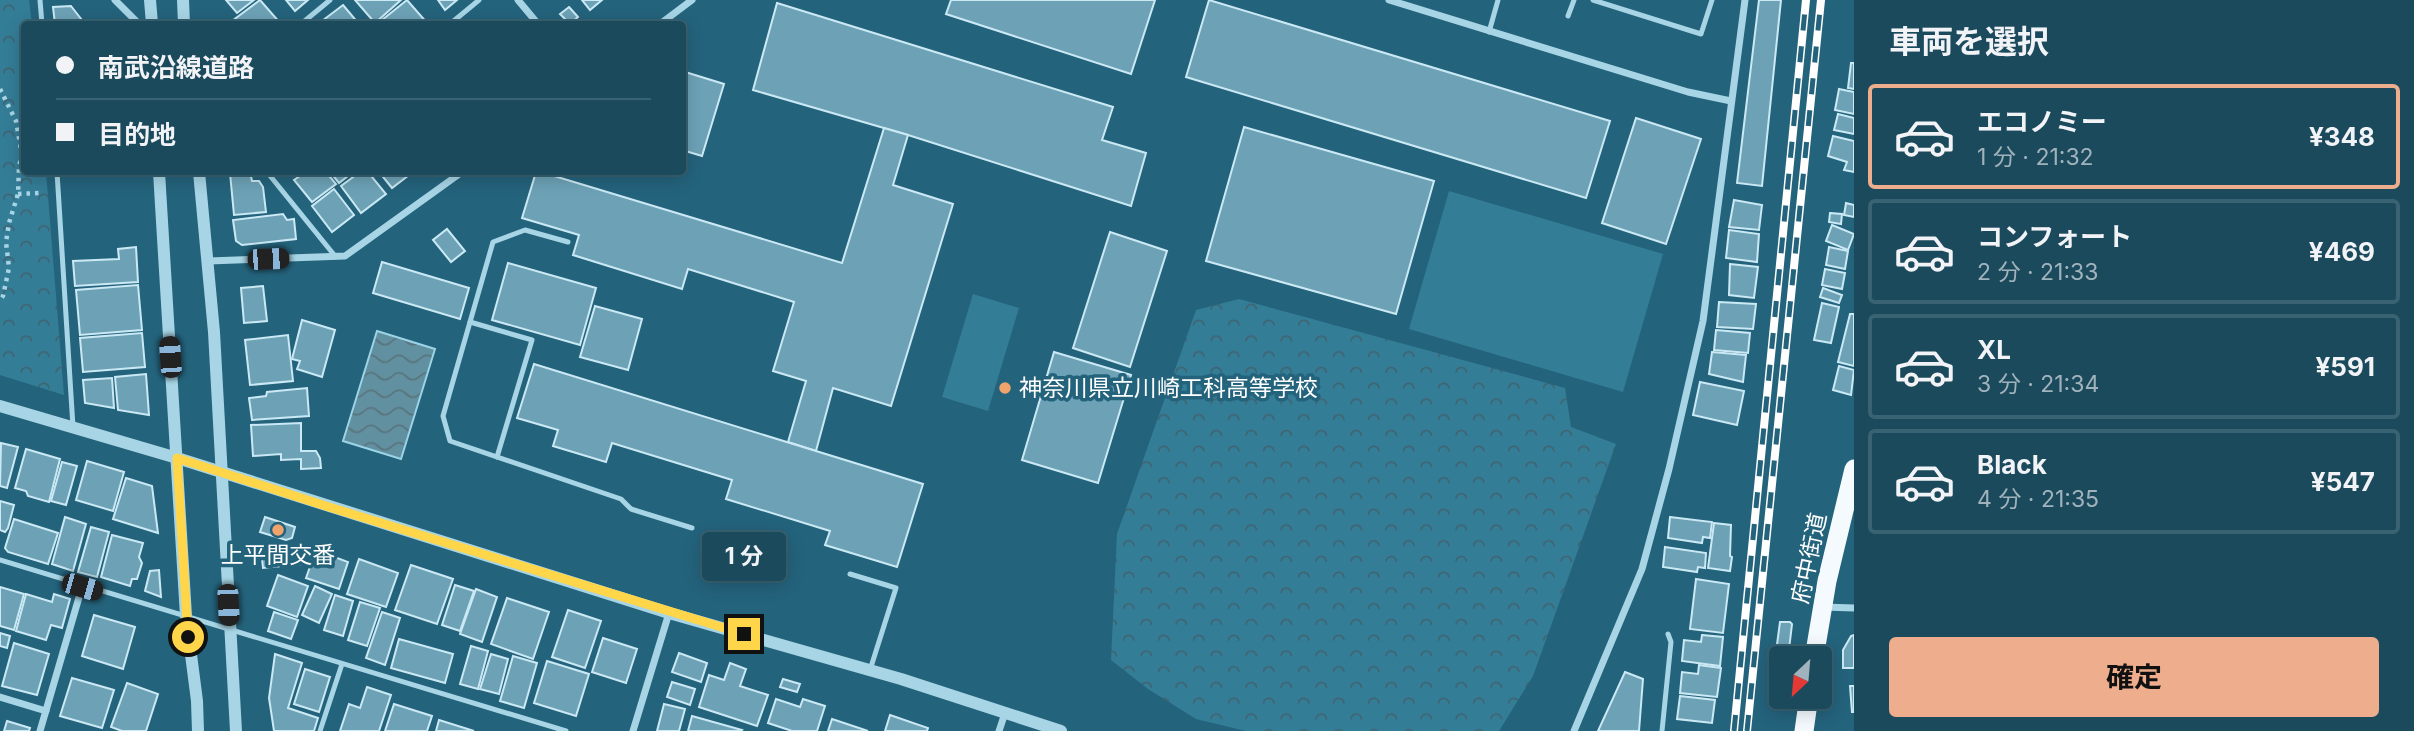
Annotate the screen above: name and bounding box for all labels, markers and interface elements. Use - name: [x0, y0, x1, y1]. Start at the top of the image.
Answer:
- text: 車両を選択: [1889, 22, 2049, 61]
- text: 南武沿線道路: [98, 52, 254, 83]
- icon: car: [1893, 105, 1956, 168]
- text: エコノミー: [1977, 106, 2107, 137]
- text: 目的地: [98, 119, 176, 150]
- text: ¥348: [2309, 121, 2375, 152]
- text: 1 分 · 21:32: [1977, 143, 2094, 171]
- icon: car: [1893, 220, 1956, 283]
- text: コンフォート: [1977, 221, 2132, 252]
- text: ¥469: [2309, 236, 2375, 267]
- car: [247, 248, 290, 270]
- text: 2 分 · 21:33: [1977, 258, 2098, 286]
- text: XL: [1977, 334, 2011, 365]
- car: [159, 335, 182, 379]
- icon: car: [1893, 335, 1956, 398]
- text: ¥591: [2315, 351, 2375, 382]
- text: 3 分 · 21:34: [1977, 370, 2099, 398]
- place label: 神奈川県立川崎工科高等学校: [1019, 374, 1318, 402]
- marker: 神奈川県立川崎工科高等学校: [997, 380, 1013, 396]
- text: Black: [1977, 449, 2047, 480]
- icon: car: [1893, 450, 1956, 513]
- text: ¥547: [2311, 466, 2375, 497]
- text: 4 分 · 21:35: [1977, 485, 2099, 513]
- street label: 府中街道: [1786, 510, 1832, 606]
- marker: 上平間交番: [270, 522, 286, 538]
- callout: 1 分: [702, 532, 786, 582]
- place label: 上平間交番: [221, 541, 336, 569]
- text: 1 分: [725, 542, 763, 570]
- car: [59, 571, 106, 603]
- car: [217, 583, 240, 627]
- route end: [728, 618, 760, 650]
- route start: [172, 621, 204, 653]
- button: 確定: [1889, 637, 2379, 717]
- north arrow: [1769, 646, 1832, 709]
- map controls: [1769, 646, 1832, 709]

